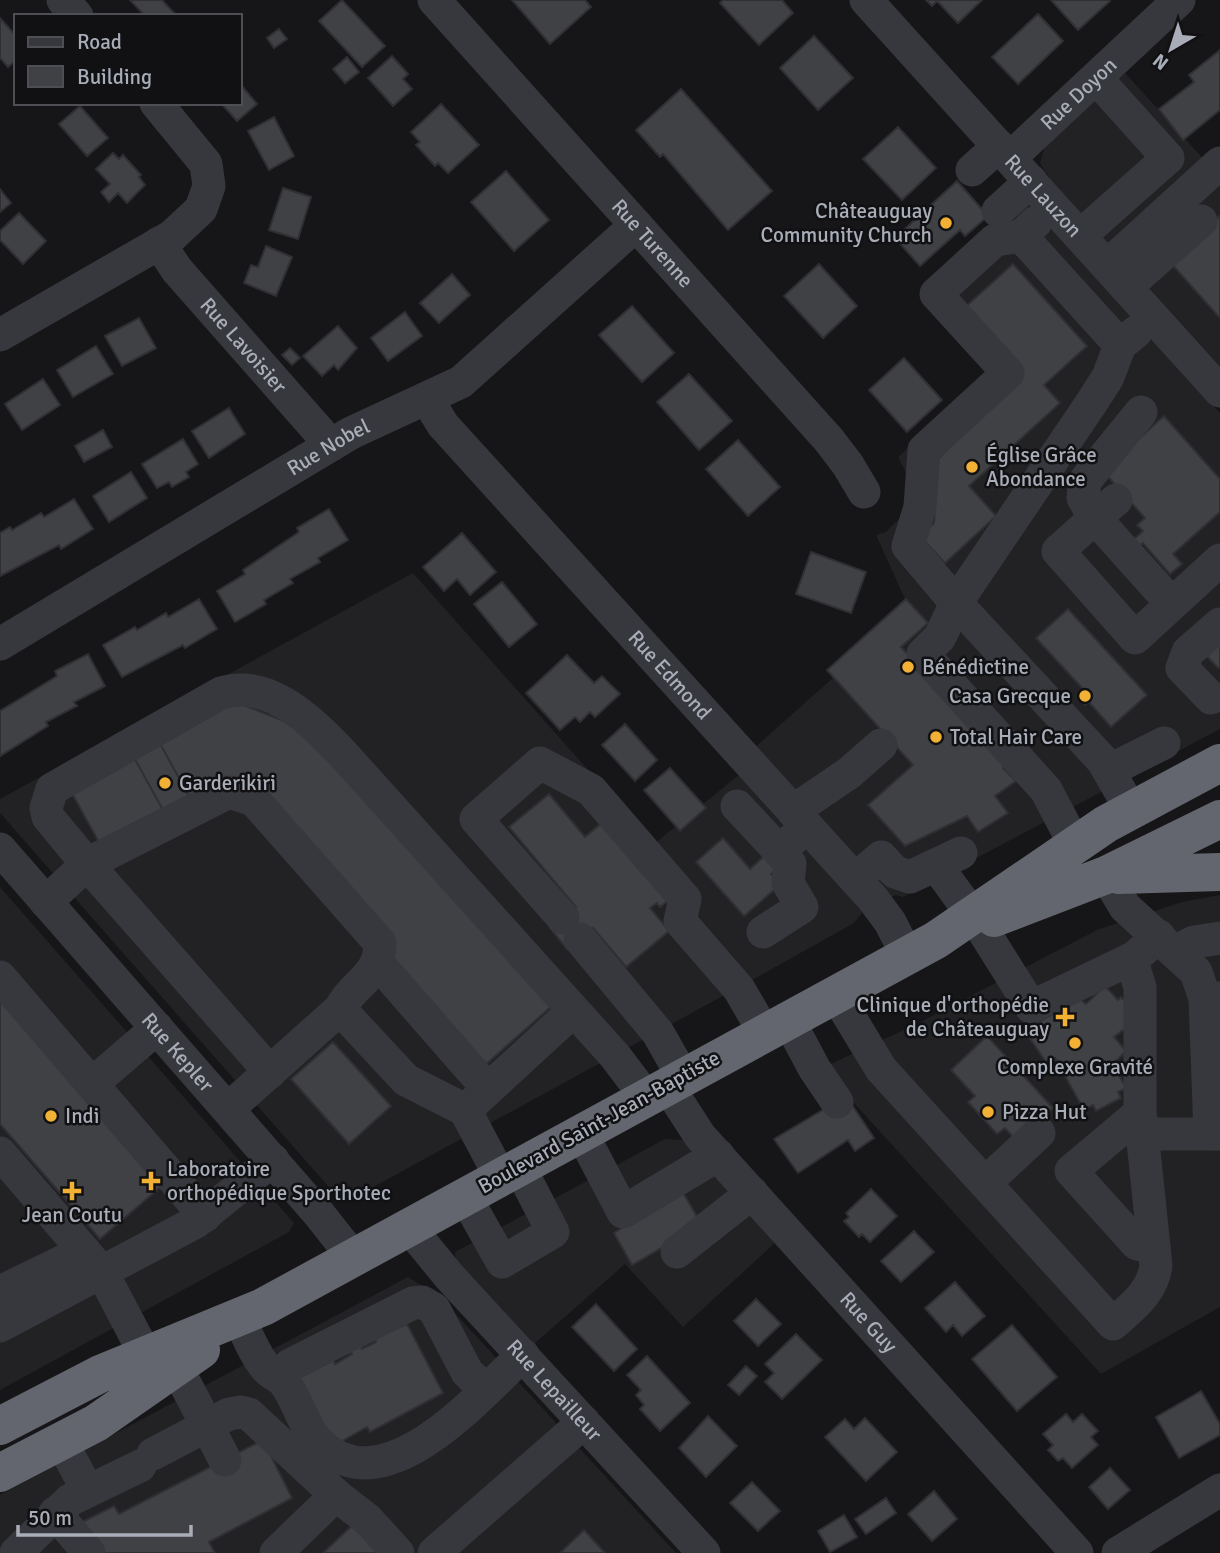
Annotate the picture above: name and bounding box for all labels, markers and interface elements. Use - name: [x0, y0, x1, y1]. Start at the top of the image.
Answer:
- legend: [14, 14, 242, 105]
- north arrow: [1136, 14, 1206, 84]
- text: Road: [77, 29, 122, 55]
- text: N: [1148, 48, 1174, 75]
- street label: Rue Doyon: [1035, 52, 1122, 136]
- text: Building: [77, 64, 152, 90]
- street label: Rue Lauzon: [999, 149, 1087, 243]
- street label: Rue Turenne: [606, 194, 699, 293]
- place label: Châteauguay Community Church: [760, 198, 932, 248]
- marker: Châteauguay Community Church: [938, 215, 954, 231]
- street label: Rue Lavoisier: [194, 292, 293, 399]
- street label: Rue Nobel: [282, 413, 374, 481]
- place label: Église Grâce Abondance: [986, 442, 1097, 492]
- marker: Église Grâce Abondance: [964, 459, 980, 475]
- street label: Rue Edmond: [623, 625, 717, 725]
- place label: Bénédictine: [922, 654, 1029, 680]
- marker: Bénédictine: [900, 659, 916, 675]
- place label: Casa Grecque: [949, 683, 1071, 709]
- marker: Casa Grecque: [1077, 688, 1093, 704]
- place label: Total Hair Care: [950, 724, 1082, 750]
- marker: Total Hair Care: [928, 729, 944, 745]
- place label: Garderikiri: [179, 770, 276, 796]
- marker: Garderikiri: [157, 775, 173, 791]
- place label: Clinique d'orthopédie de Châteauguay: [857, 992, 1049, 1042]
- street label: Rue Kepler: [136, 1007, 219, 1097]
- marker: Clinique d'orthopédie de Châteauguay: [1055, 1007, 1075, 1027]
- marker: Complexe Gravité: [1067, 1035, 1083, 1051]
- street label: Boulevard Saint-Jean-Baptiste: [474, 1045, 724, 1199]
- place label: Complexe Gravité: [997, 1054, 1153, 1080]
- place label: Pizza Hut: [1002, 1099, 1087, 1125]
- place label: Indi: [65, 1103, 99, 1129]
- marker: Pizza Hut: [980, 1104, 996, 1120]
- marker: Indi: [43, 1108, 59, 1124]
- place label: Laboratoire orthopédique Sporthotec: [167, 1156, 391, 1206]
- marker: Laboratoire orthopédique Sporthotec: [141, 1171, 161, 1191]
- marker: Jean Coutu: [64, 1183, 80, 1199]
- place label: Jean Coutu: [22, 1202, 122, 1228]
- street label: Rue Guy: [834, 1286, 903, 1359]
- street label: Rue Lepailleur: [501, 1334, 608, 1447]
- scale bar: [18, 1494, 191, 1538]
- text: 50 m: [28, 1505, 72, 1531]

